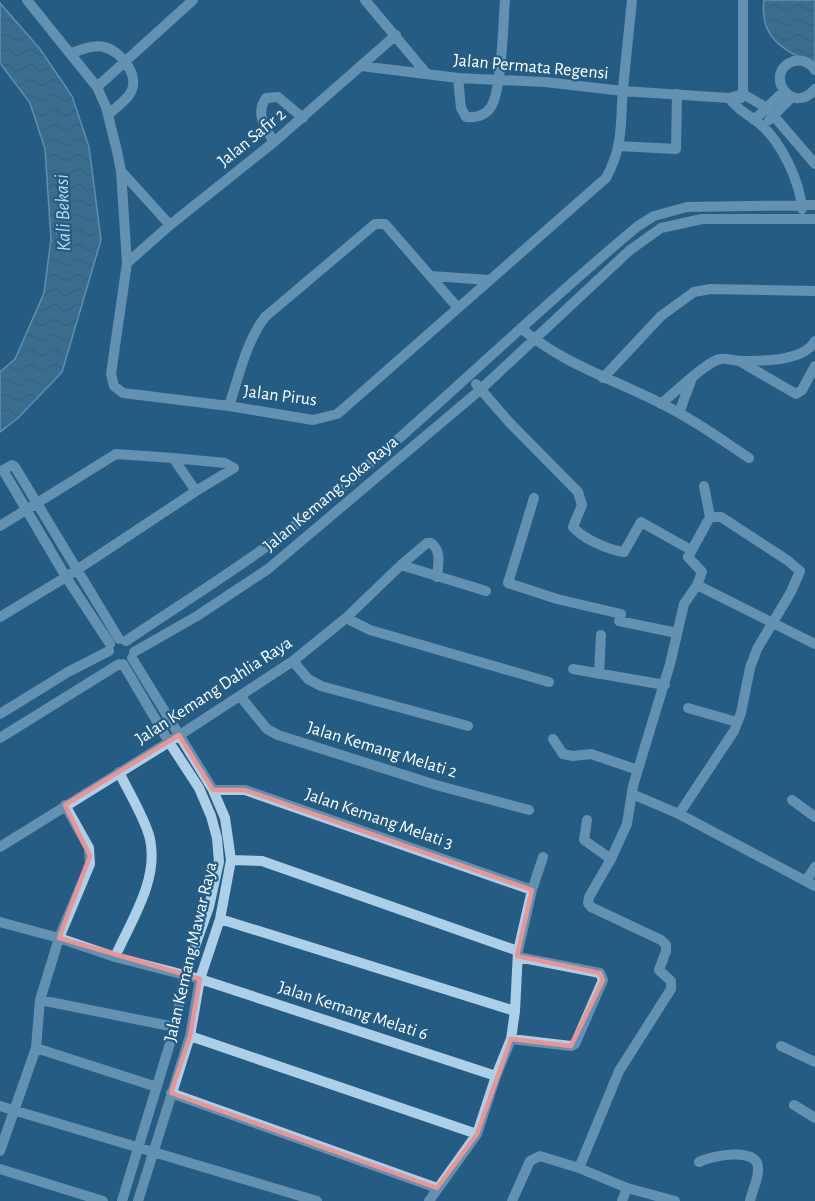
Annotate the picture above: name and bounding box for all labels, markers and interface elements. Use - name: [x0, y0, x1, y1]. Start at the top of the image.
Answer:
- street label: Jalan Permata Regensi: [453, 51, 609, 83]
- street label: Jalan Safir 2: [215, 105, 289, 171]
- water label: Kali Bekasi: [52, 174, 74, 252]
- street label: Jalan Pirus: [242, 383, 318, 409]
- street label: Jalan Kemang Soka Raya: [260, 433, 402, 555]
- street label: Jalan Kemang Dahlia Raya: [133, 634, 295, 748]
- street label: Jalan Kemang Melati 2: [305, 719, 459, 781]
- street label: Jalan Kemang Melati 3: [303, 785, 455, 853]
- street label: Jalan Kemang Mawar Raya: [162, 860, 220, 1044]
- street label: Jalan Kemang Melati 6: [276, 978, 430, 1044]

